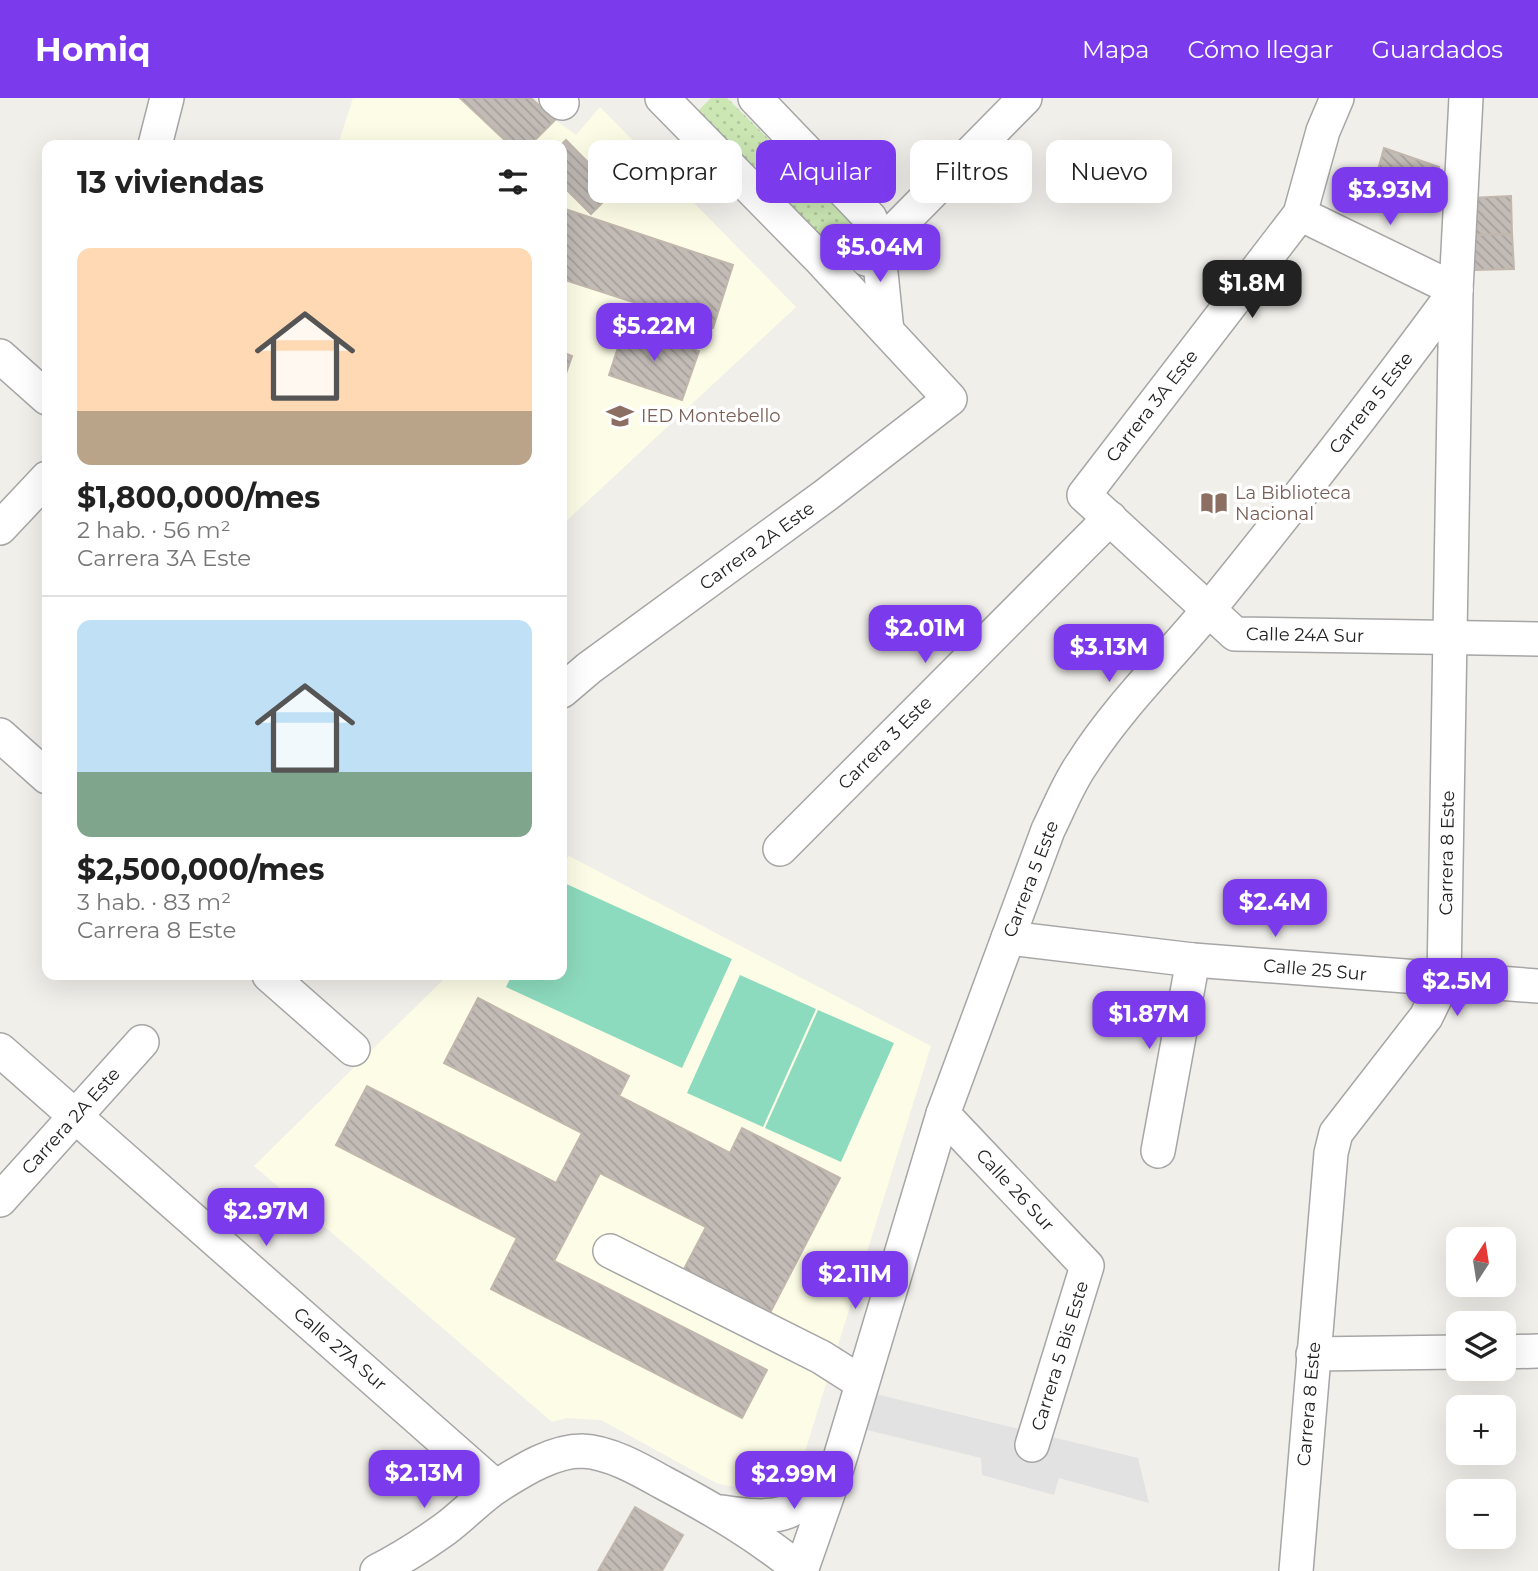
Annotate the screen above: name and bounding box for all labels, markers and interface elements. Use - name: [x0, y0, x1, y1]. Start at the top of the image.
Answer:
- text: Homiq: [35, 29, 151, 69]
- text: Mapa: [1082, 35, 1149, 64]
- text: Cómo llegar: [1187, 35, 1333, 64]
- text: Guardados: [1371, 35, 1503, 64]
- chip: Comprar: [588, 140, 742, 203]
- chip: Alquilar: [756, 140, 896, 203]
- chip: Filtros: [910, 140, 1032, 203]
- chip: Nuevo: [1046, 140, 1172, 203]
- icon: filters: [494, 163, 532, 201]
- text: 13 viviendas: [77, 164, 264, 201]
- pin: $3.93M: [1333, 167, 1447, 227]
- text: $3.93M: [1348, 176, 1432, 204]
- pin: $5.04M: [823, 225, 937, 284]
- text: $5.04M: [836, 233, 924, 261]
- pin: $1.8M: [1203, 260, 1301, 320]
- text: $1.8M: [1219, 269, 1285, 297]
- icon: home: [242, 293, 368, 419]
- pin: $5.22M: [597, 303, 711, 363]
- text: $5.22M: [612, 312, 696, 340]
- street label: Carrera 3A Este: [1101, 345, 1203, 466]
- street label: Carrera 5 Este: [1324, 347, 1418, 458]
- school or university icon: IED Montebello: [605, 401, 635, 431]
- place label: IED Montebello: [641, 405, 781, 427]
- text: $1,800,000/mes: [77, 479, 320, 516]
- place label: La Biblioteca Nacional: [1235, 482, 1351, 525]
- library icon: La Biblioteca Nacional: [1199, 488, 1229, 518]
- street label: Carrera 2A Este: [695, 497, 819, 595]
- text: 2 hab. · 56 m²: [77, 516, 231, 544]
- text: Carrera 3A Este: [77, 544, 251, 572]
- pin: $2.01M: [868, 606, 982, 665]
- text: $2.01M: [885, 614, 965, 642]
- street label: Calle 24A Sur: [1246, 623, 1364, 647]
- pin: $3.13M: [1052, 624, 1166, 684]
- text: $3.13M: [1070, 633, 1148, 661]
- icon: home: [242, 665, 368, 791]
- street label: Carrera 3 Este: [834, 692, 936, 794]
- street label: Carrera 8 Este: [1435, 790, 1459, 916]
- street label: Carrera 5 Este: [999, 817, 1063, 941]
- text: $2,500,000/mes: [77, 851, 324, 888]
- pin: $2.4M: [1226, 880, 1324, 939]
- text: 3 hab. · 83 m²: [77, 888, 231, 916]
- text: $2.4M: [1239, 888, 1311, 916]
- text: Carrera 8 Este: [77, 916, 236, 944]
- street label: Calle 25 Sur: [1262, 955, 1368, 985]
- pin: $2.5M: [1408, 958, 1506, 1018]
- text: $2.5M: [1422, 967, 1492, 995]
- pin: $1.87M: [1092, 992, 1206, 1051]
- text: $1.87M: [1108, 1000, 1190, 1028]
- street label: Carrera 2A Este: [17, 1063, 125, 1179]
- street label: Calle 26 Sur: [971, 1144, 1059, 1236]
- pin: $2.97M: [209, 1188, 323, 1248]
- text: $2.97M: [223, 1197, 309, 1225]
- north arrow: [1446, 1227, 1516, 1297]
- map controls: [1446, 1227, 1516, 1549]
- pin: $2.11M: [798, 1252, 912, 1311]
- text: $2.11M: [818, 1260, 892, 1288]
- street label: Carrera 5 Bis Este: [1027, 1278, 1093, 1434]
- street label: Calle 27A Sur: [289, 1303, 391, 1395]
- button: layers: [1446, 1311, 1516, 1381]
- street label: Carrera 8 Este: [1293, 1341, 1325, 1467]
- button: +: [1446, 1395, 1516, 1465]
- pin: $2.13M: [367, 1450, 481, 1510]
- pin: $2.99M: [737, 1452, 851, 1511]
- text: $2.13M: [385, 1459, 463, 1487]
- text: $2.99M: [751, 1460, 837, 1488]
- button: −: [1446, 1479, 1516, 1549]

